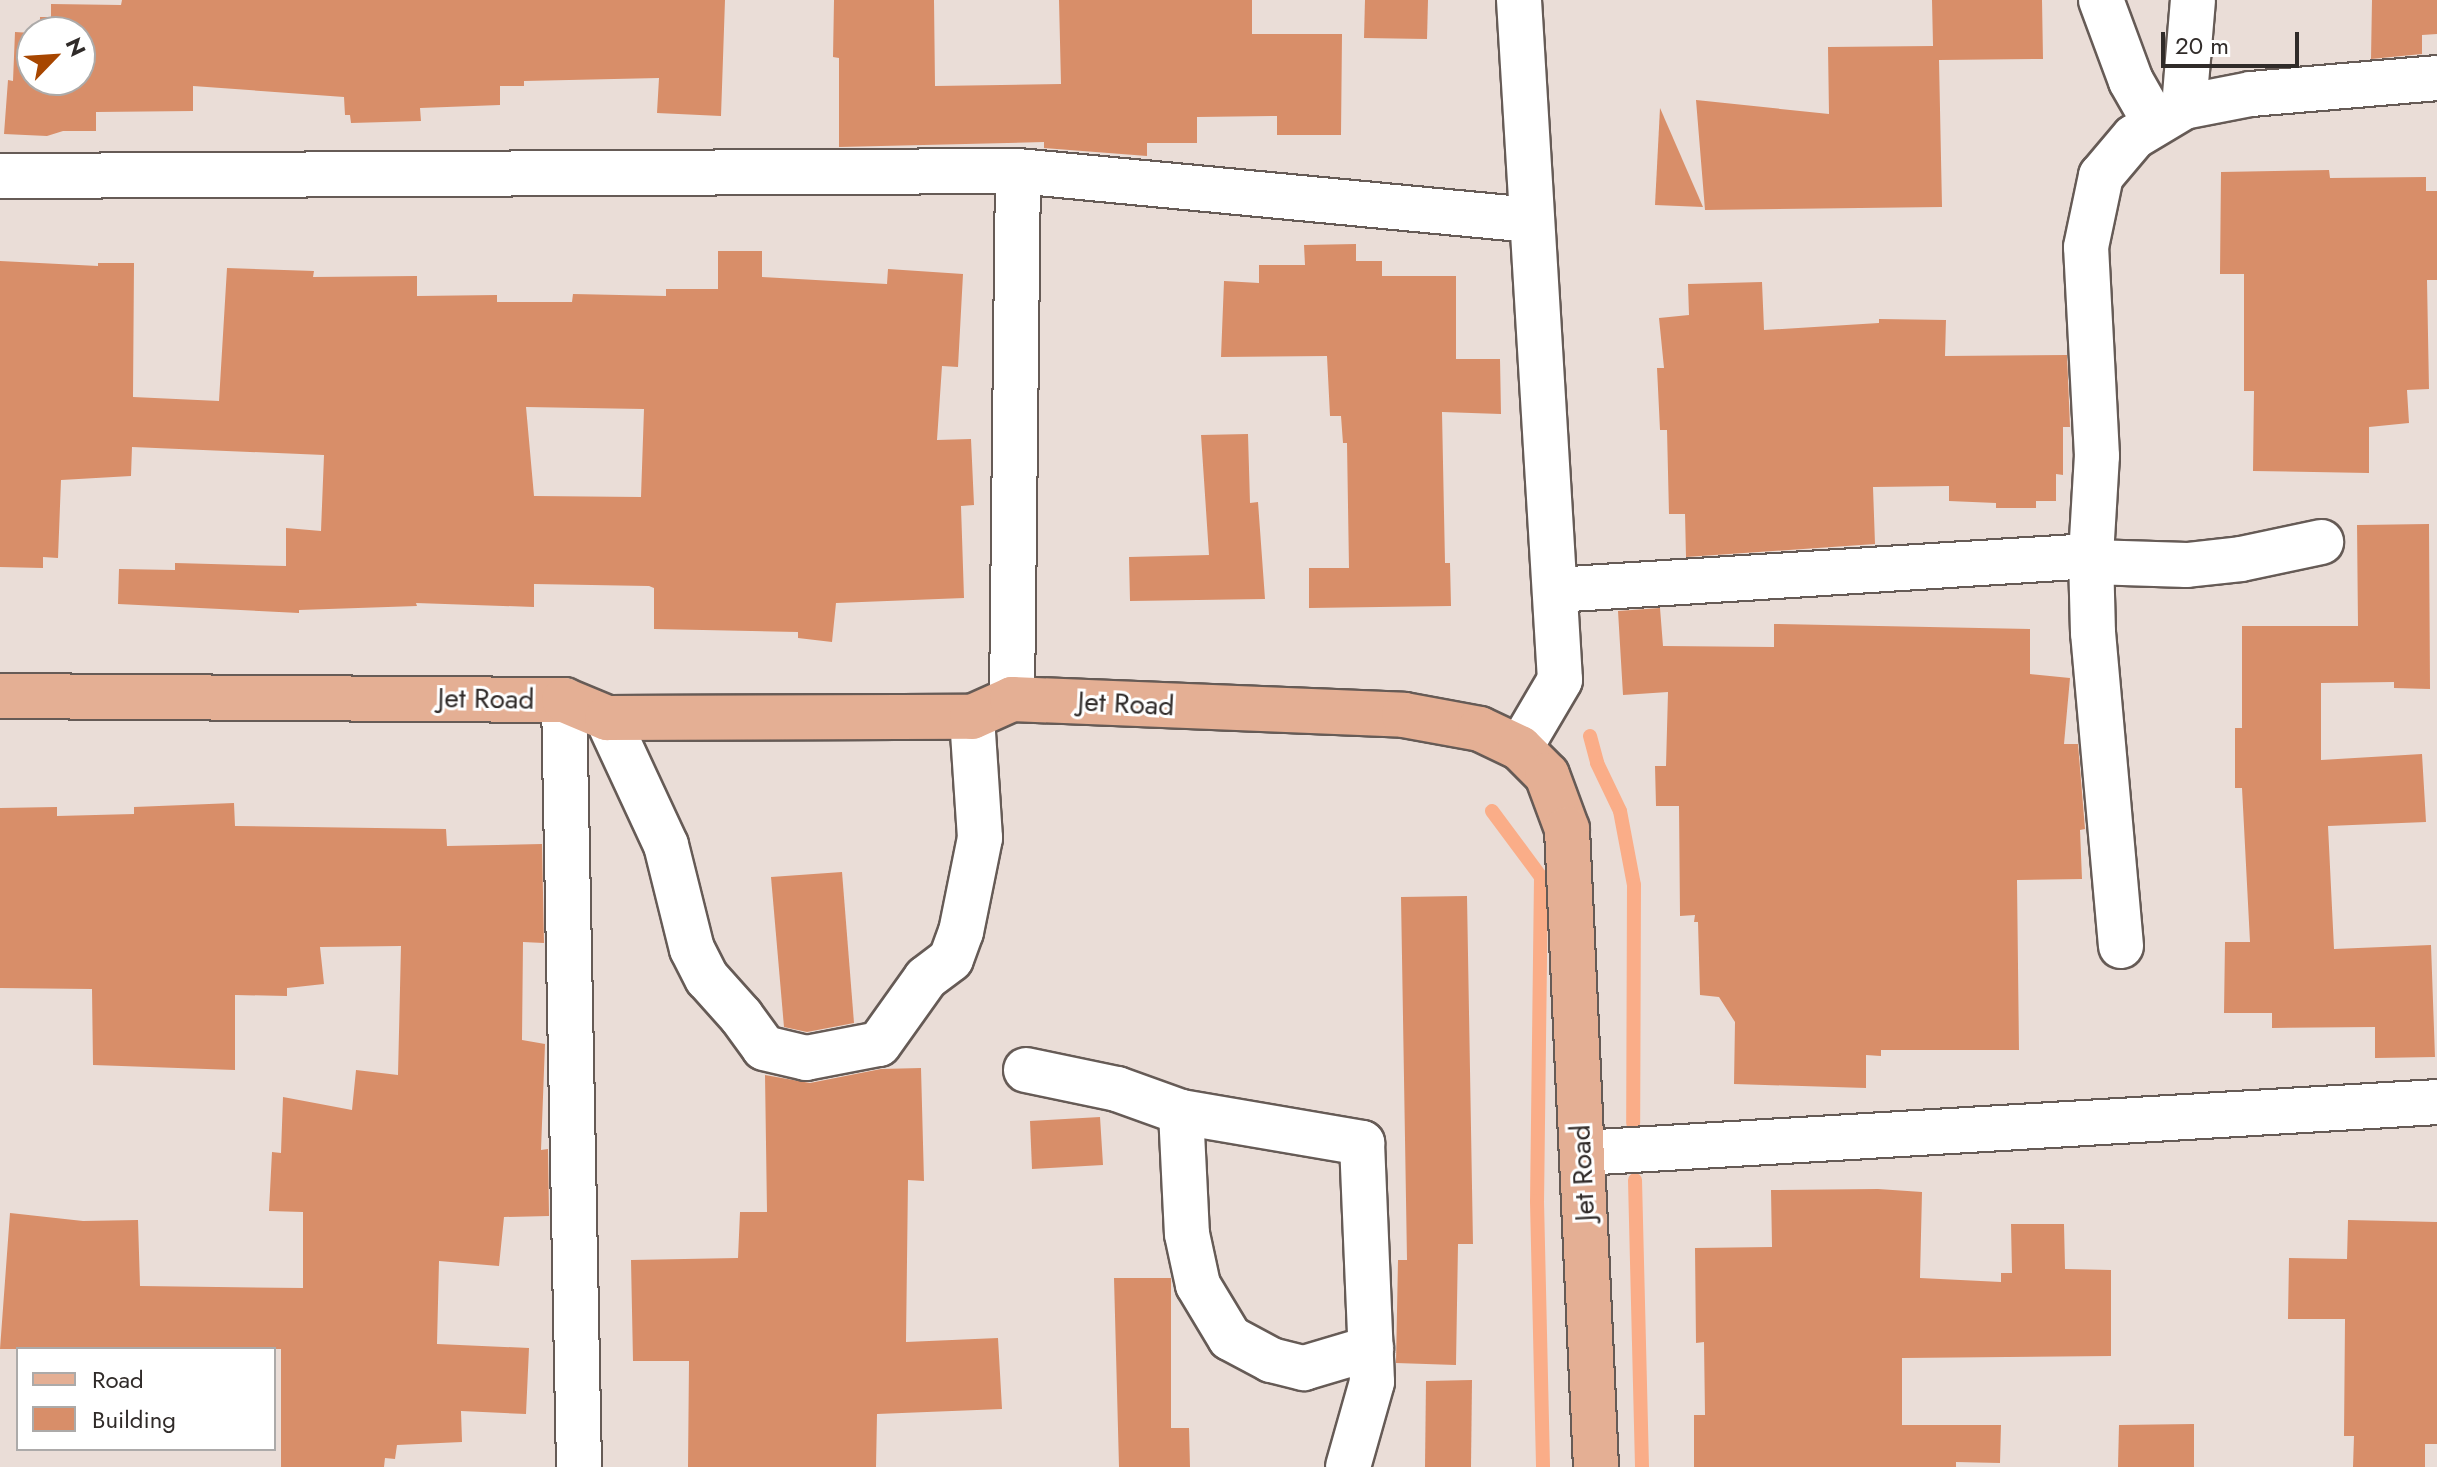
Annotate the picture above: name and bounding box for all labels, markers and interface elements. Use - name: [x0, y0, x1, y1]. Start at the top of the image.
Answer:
- north arrow: [16, 16, 96, 96]
- scale bar: [2165, 16, 2303, 66]
- text: 20 m: [2175, 28, 2229, 63]
- text: N: [58, 32, 94, 61]
- street label: Jet Road: [437, 681, 535, 717]
- street label: Jet Road: [1077, 685, 1175, 723]
- street label: Jet Road: [1564, 1124, 1602, 1222]
- legend: [16, 1347, 276, 1451]
- text: Road: [92, 1362, 144, 1397]
- text: Building: [92, 1402, 176, 1437]

